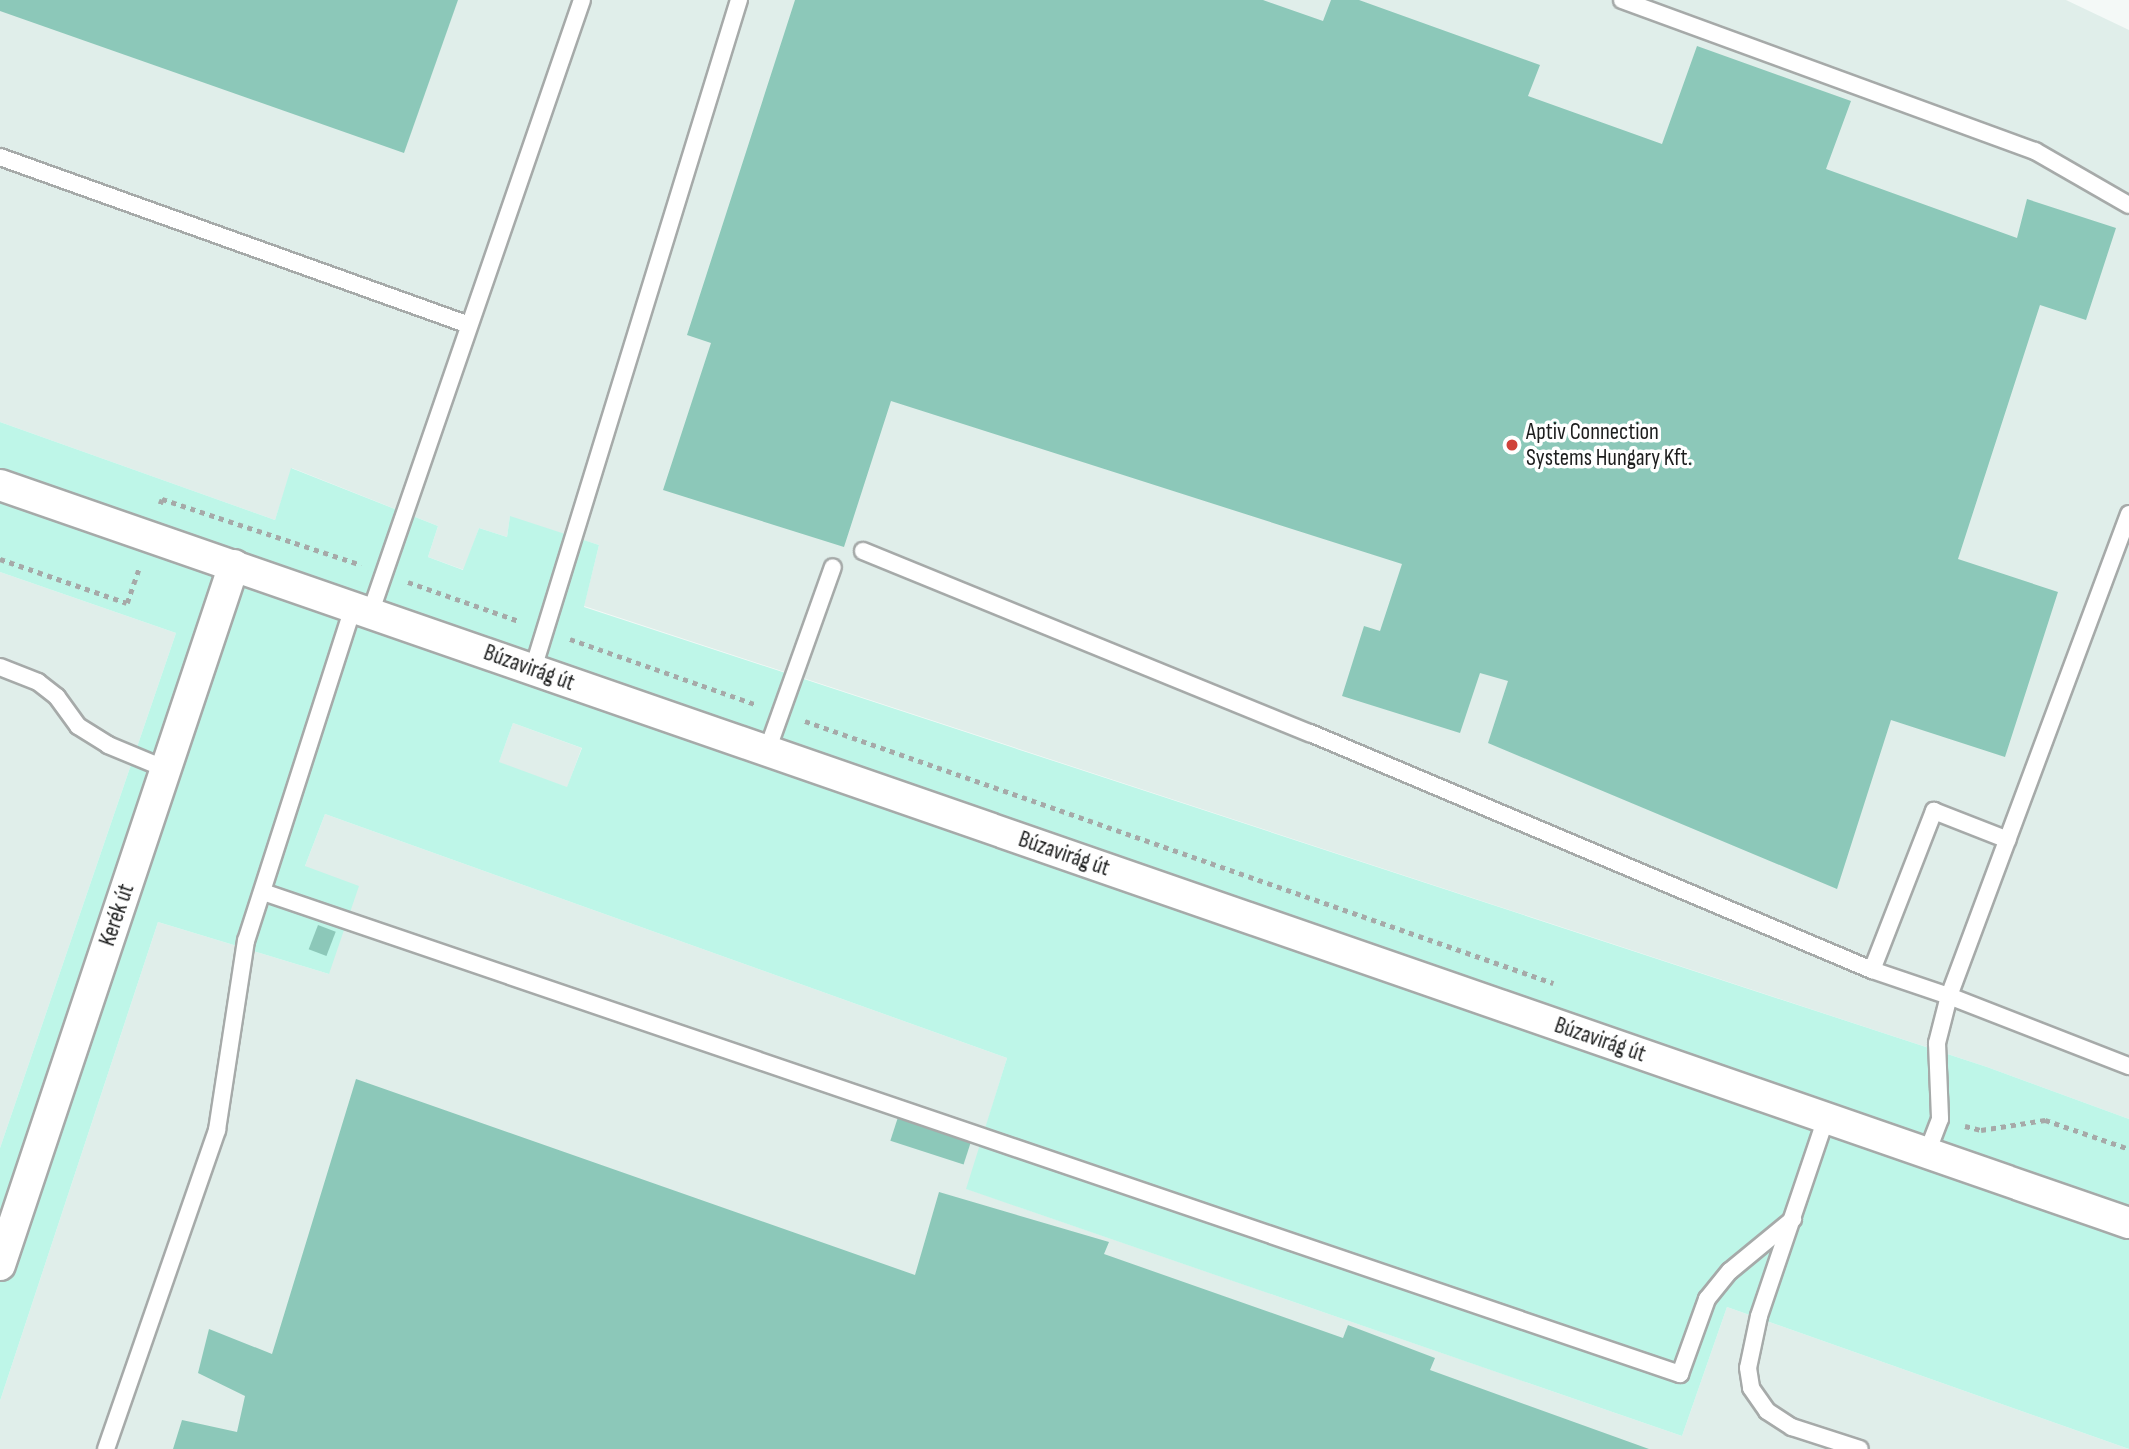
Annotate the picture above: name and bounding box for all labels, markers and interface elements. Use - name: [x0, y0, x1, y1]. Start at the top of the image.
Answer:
- place label: Aptiv Connection Systems Hungary Kft.: [1526, 418, 1692, 472]
- marker: Aptiv Connection Systems Hungary Kft.: [1504, 437, 1520, 453]
- street label: Búzavirág út: [480, 639, 578, 697]
- street label: Búzavirág út: [1015, 826, 1113, 882]
- street label: Kerék út: [94, 880, 140, 950]
- street label: Búzavirág út: [1551, 1012, 1649, 1068]

